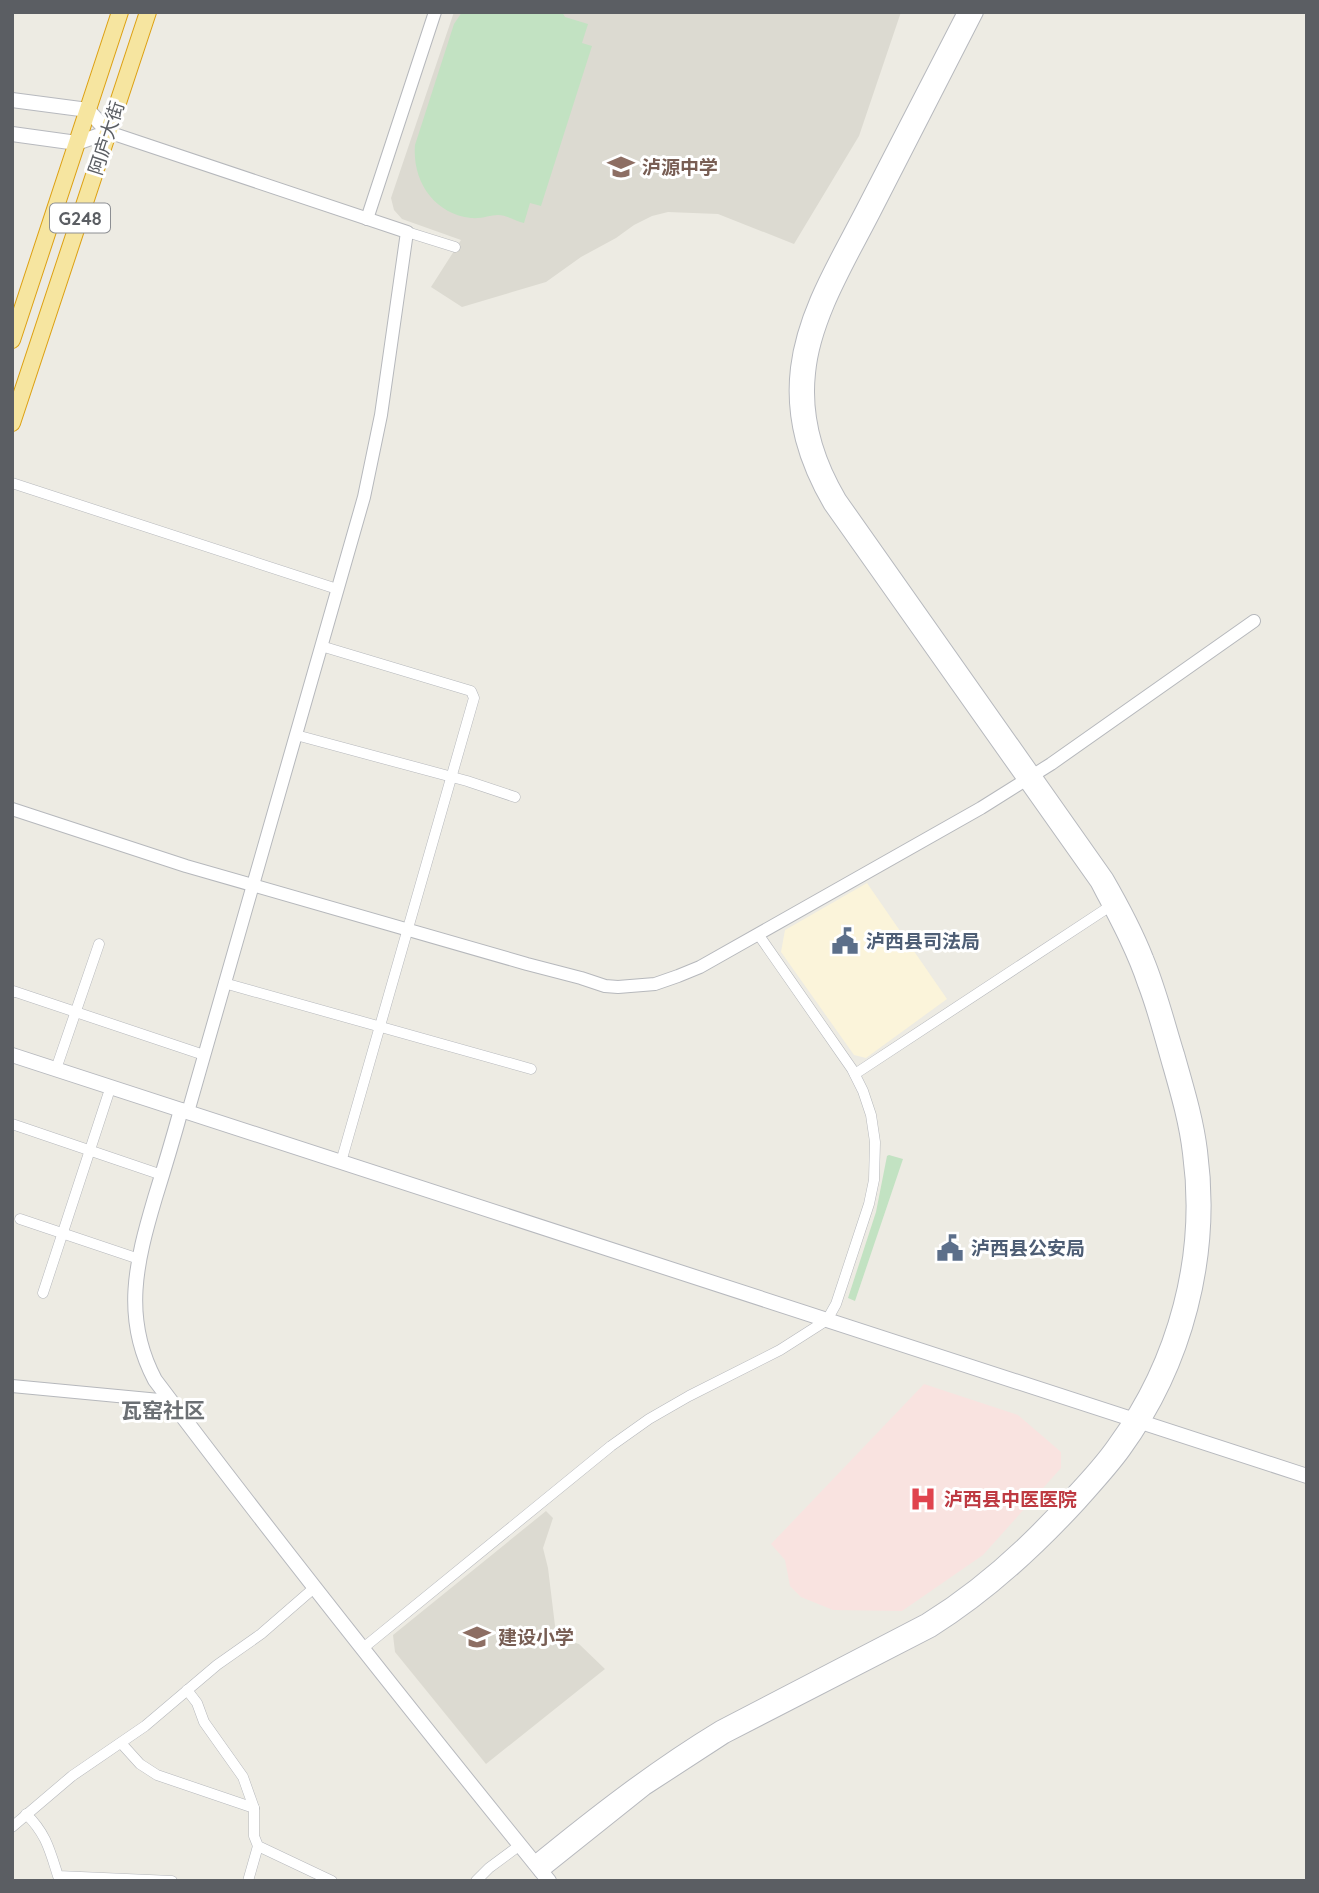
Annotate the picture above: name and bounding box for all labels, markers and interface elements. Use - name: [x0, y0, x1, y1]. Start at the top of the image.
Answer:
- street label: 阿庐大街: [83, 98, 129, 178]
- school or university icon: 泸源中学: [606, 152, 636, 182]
- place label: 泸源中学: [642, 155, 718, 179]
- road number: G248: [50, 204, 110, 232]
- public building icon: 泸西县司法局: [830, 926, 860, 956]
- place label: 泸西县司法局: [866, 929, 980, 953]
- public building icon: 泸西县公安局: [935, 1233, 965, 1263]
- place label: 泸西县公安局: [971, 1236, 1085, 1260]
- district label: 瓦窑社区: [121, 1397, 205, 1423]
- hospital icon: 泸西县中医医院: [908, 1484, 938, 1514]
- place label: 泸西县中医医院: [944, 1487, 1077, 1511]
- school or university icon: 建设小学: [462, 1622, 492, 1652]
- place label: 建设小学: [498, 1625, 574, 1649]

